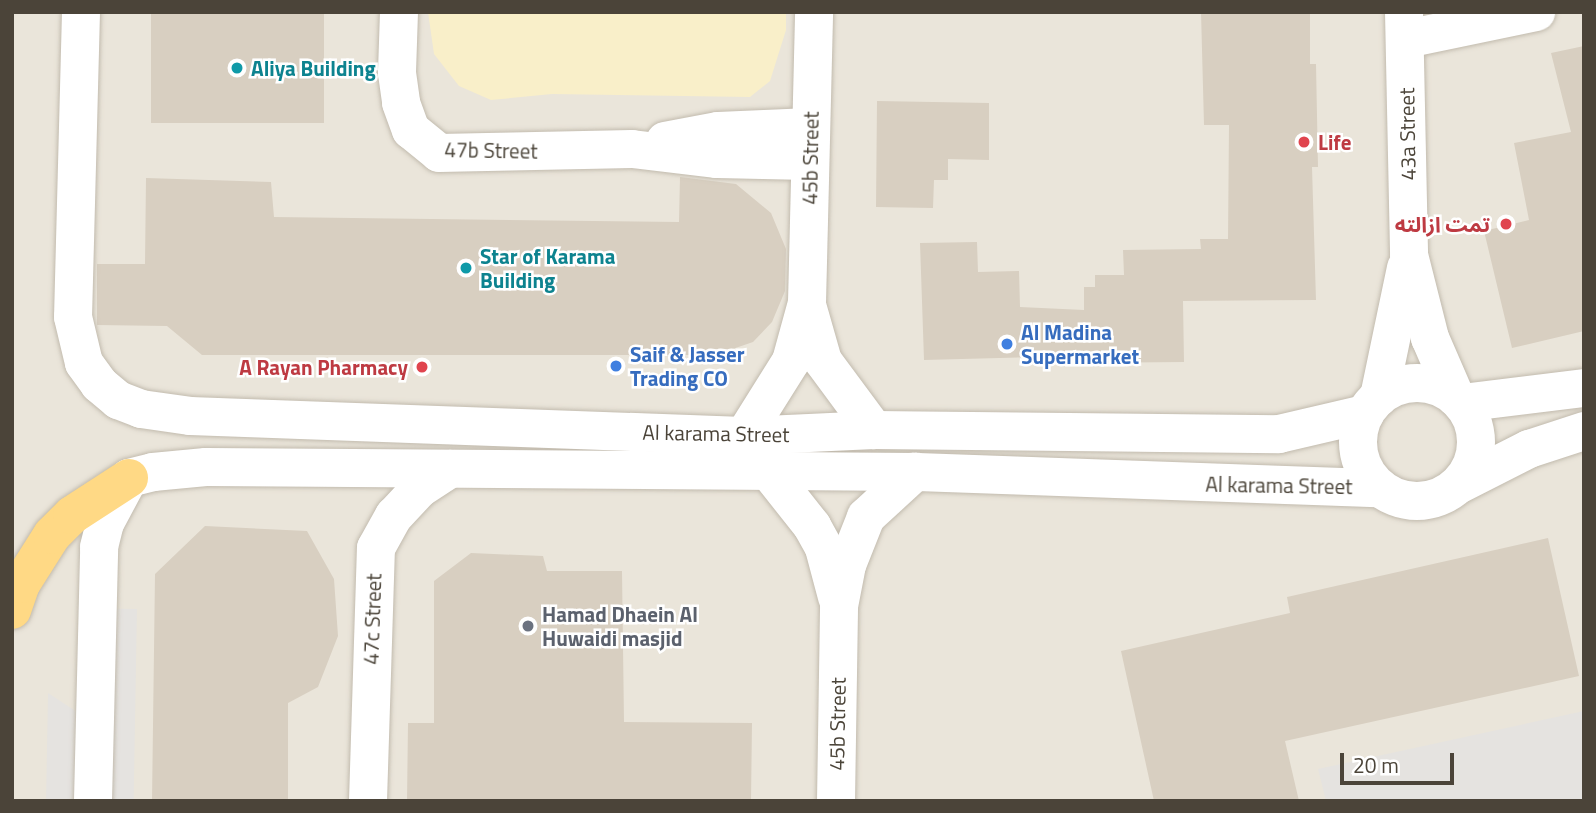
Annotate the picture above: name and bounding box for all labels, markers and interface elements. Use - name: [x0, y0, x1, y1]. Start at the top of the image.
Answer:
- place label: Aliya Building: [251, 55, 376, 81]
- marker: Aliya Building: [229, 60, 245, 76]
- street label: 43a Street: [1394, 87, 1420, 181]
- street label: 45b Street: [797, 111, 823, 205]
- place label: Life: [1318, 129, 1351, 155]
- marker: Life: [1296, 134, 1312, 150]
- street label: 47b Street: [444, 137, 538, 163]
- place label: تمت ازالته: [1395, 211, 1490, 237]
- marker: تمت ازالته: [1496, 214, 1516, 234]
- place label: Star of Karama Building: [480, 243, 615, 293]
- marker: Star of Karama Building: [458, 260, 474, 276]
- place label: Al Madina Supermarket: [1021, 319, 1139, 369]
- marker: Al Madina Supermarket: [999, 336, 1015, 352]
- place label: Saif & Jasser Trading CO: [630, 341, 744, 391]
- place label: A Rayan Pharmacy: [239, 354, 408, 380]
- marker: Saif & Jasser Trading CO: [608, 358, 624, 374]
- marker: A Rayan Pharmacy: [414, 359, 430, 375]
- street label: Al karama Street: [642, 419, 790, 447]
- street label: Al karama Street: [1205, 471, 1353, 499]
- street label: 47c Street: [358, 573, 386, 665]
- place label: Hamad Dhaein Al Huwaidi masjid: [542, 601, 698, 651]
- marker: Hamad Dhaein Al Huwaidi masjid: [520, 618, 536, 634]
- street label: 45b Street: [824, 677, 850, 771]
- scale bar: [1344, 740, 1458, 784]
- text: 20 m: [1353, 749, 1399, 781]

